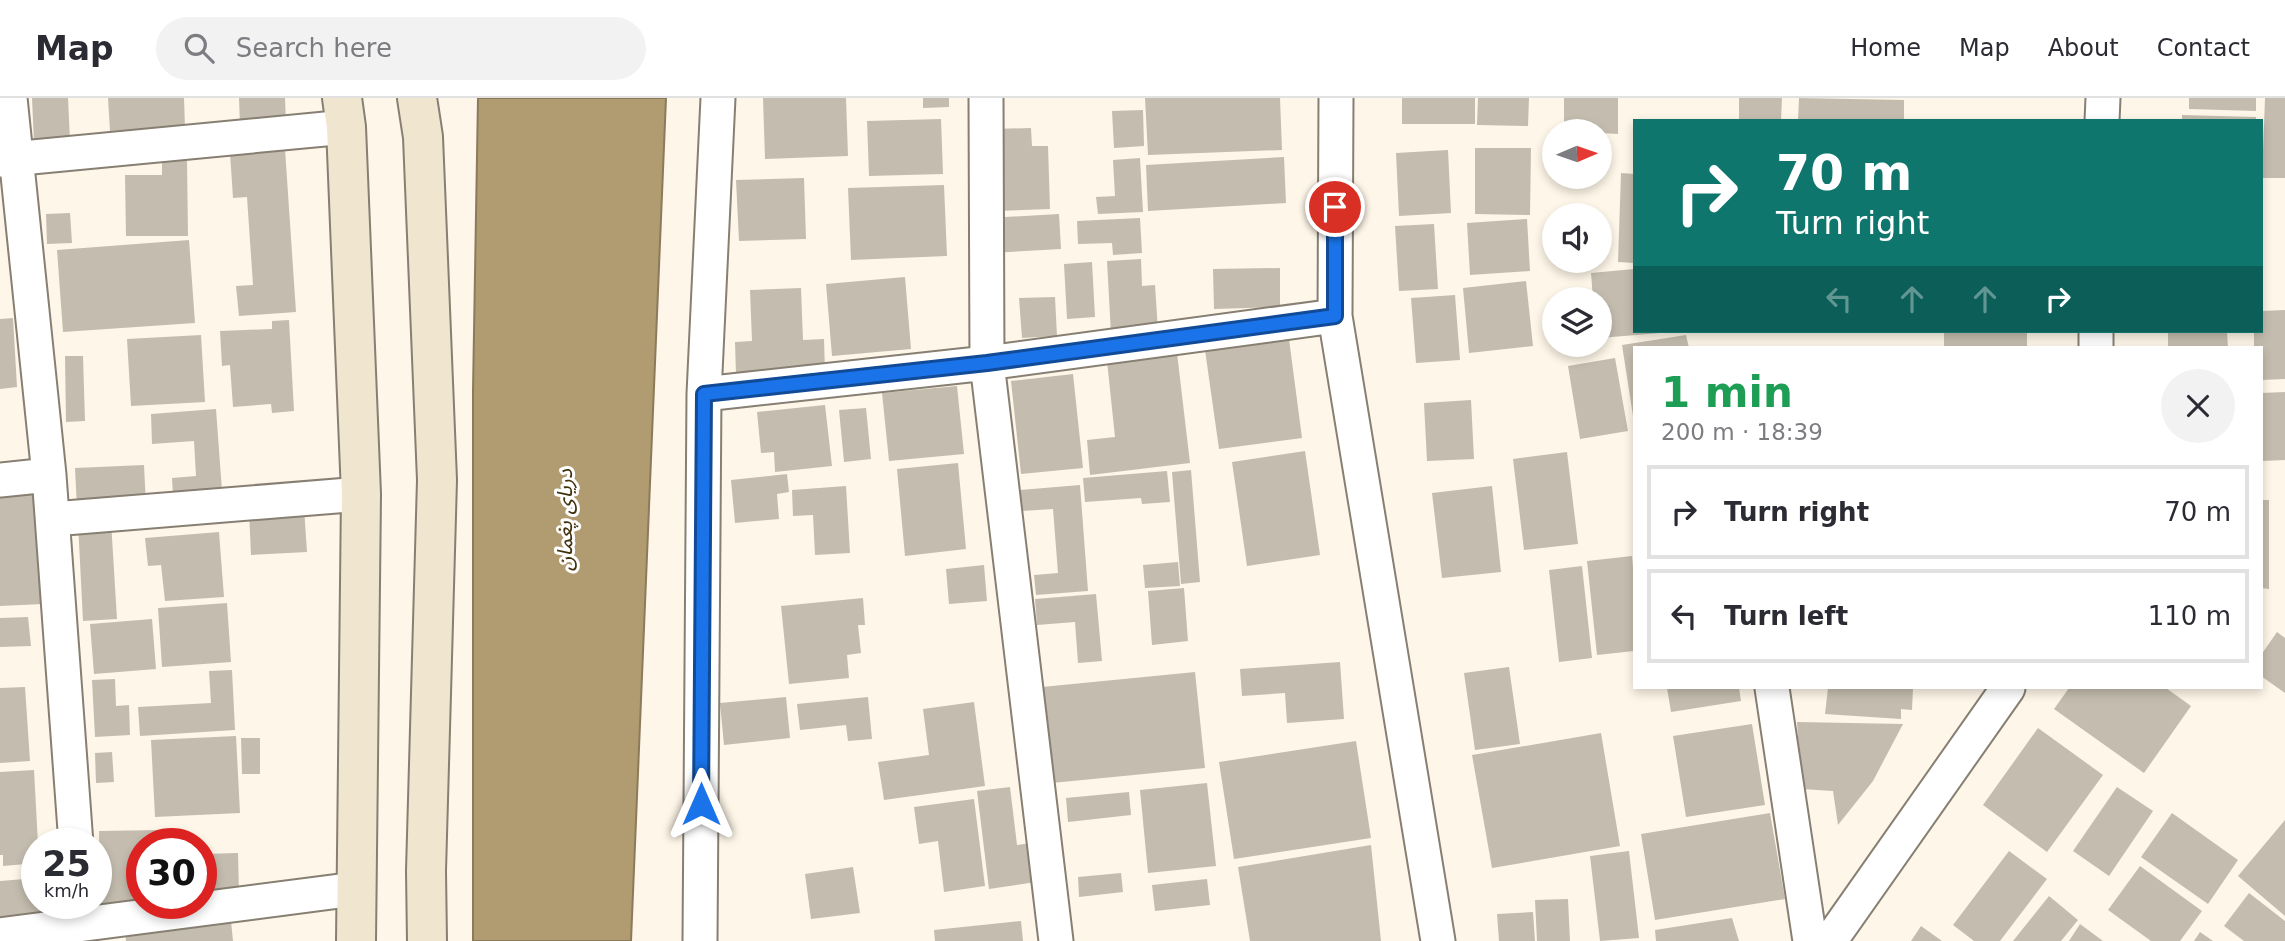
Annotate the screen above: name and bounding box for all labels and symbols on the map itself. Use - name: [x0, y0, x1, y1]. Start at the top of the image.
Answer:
- north arrow: [1542, 119, 1612, 189]
- pin: [1305, 177, 1365, 237]
- water label: دریای پغمان: [553, 468, 579, 571]
- position arrow: [664, 767, 738, 841]
- speed limit sign: 30: [126, 828, 217, 919]

